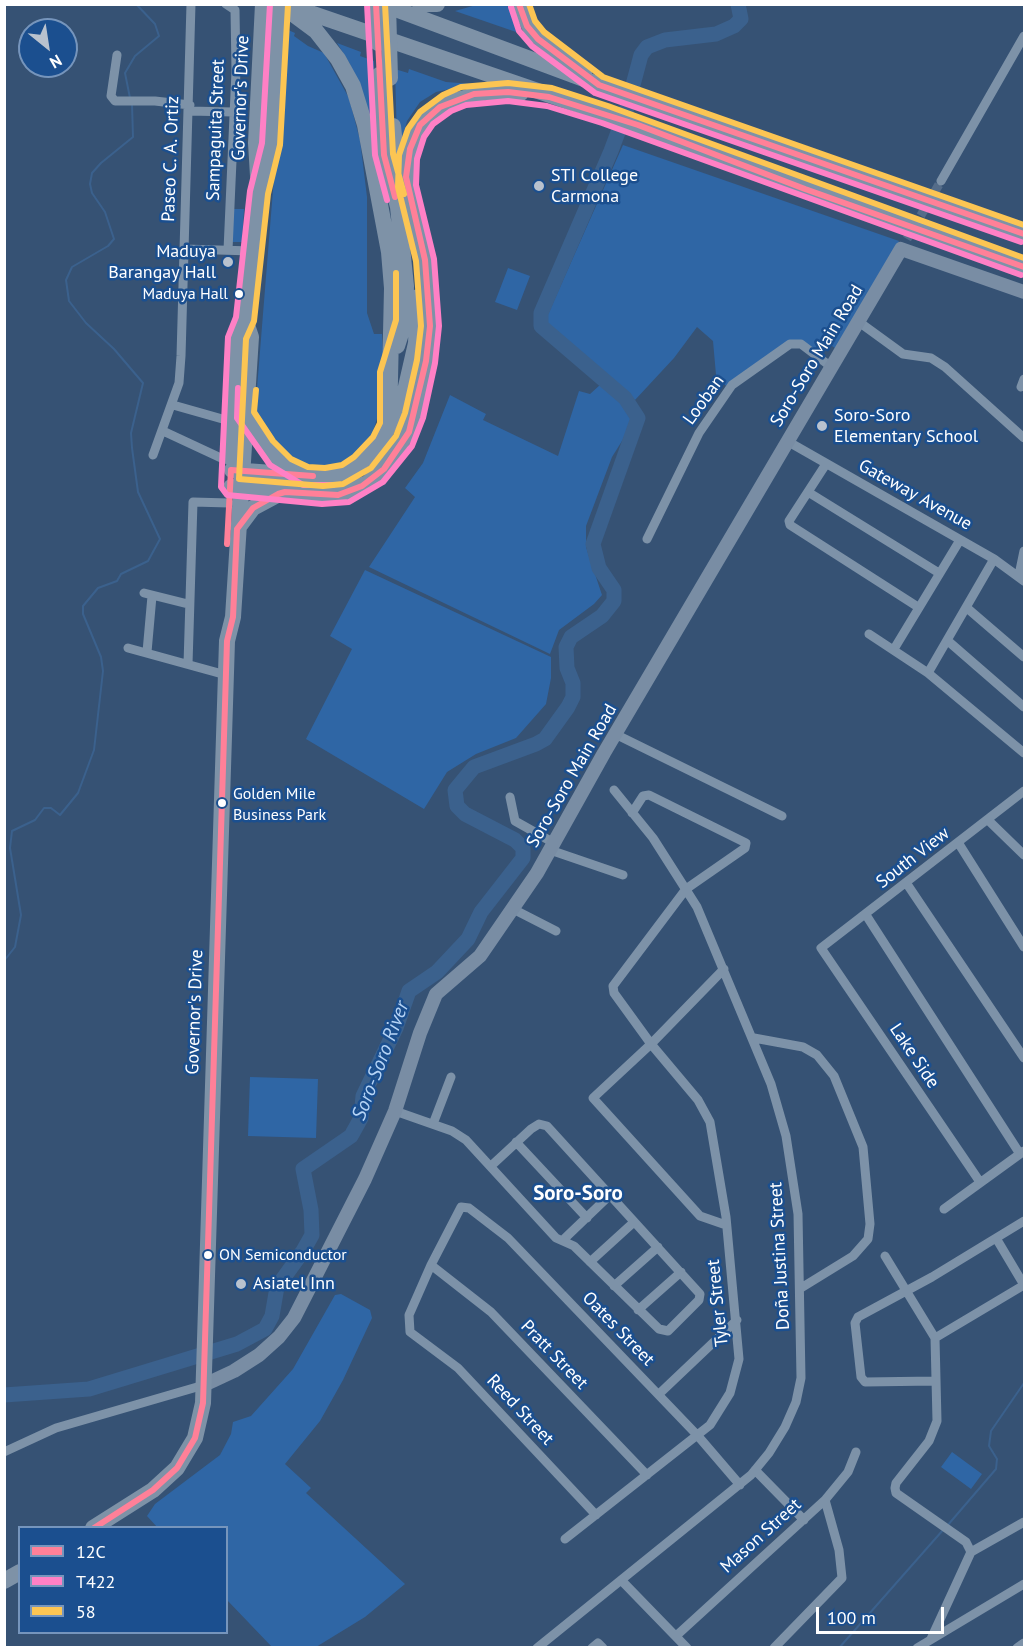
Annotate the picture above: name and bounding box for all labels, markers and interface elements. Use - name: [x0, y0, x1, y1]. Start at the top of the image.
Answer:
- north arrow: [18, 18, 78, 78]
- street label: Governor's Drive: [228, 35, 254, 161]
- text: N: [46, 51, 66, 73]
- street label: Sampaguita Street: [203, 59, 229, 201]
- street label: Paseo C. A. Ortiz: [158, 96, 184, 222]
- place label: STI College Carmona: [551, 165, 638, 207]
- marker: STI College Carmona: [532, 179, 546, 193]
- place label: Maduya Barangay Hall: [108, 241, 216, 284]
- marker: Maduya Barangay Hall: [221, 255, 235, 269]
- street label: Soro-Soro Main Road: [766, 281, 868, 431]
- place label: Maduya Hall: [142, 284, 228, 304]
- marker: Maduya Hall: [233, 288, 245, 300]
- street label: Looban: [679, 371, 729, 429]
- place label: Soro-Soro Elementary School: [834, 405, 978, 448]
- marker: Soro-Soro Elementary School: [815, 419, 829, 433]
- street label: Gateway Avenue: [855, 455, 975, 535]
- street label: Soro-Soro Main Road: [522, 700, 622, 852]
- place label: Golden Mile Business Park: [233, 784, 326, 822]
- marker: Golden Mile Business Park: [216, 797, 228, 809]
- street label: South View: [872, 823, 954, 893]
- street label: Governor's Drive: [182, 949, 208, 1075]
- water label: Soro-Soro River: [347, 998, 415, 1124]
- street label: Lake Side: [885, 1020, 943, 1092]
- district label: Soro-Soro: [533, 1181, 623, 1207]
- street label: Doña Justina Street: [765, 1182, 795, 1330]
- place label: ON Semiconductor: [219, 1245, 347, 1265]
- marker: ON Semiconductor: [202, 1249, 214, 1261]
- street label: Tyler Street: [703, 1258, 733, 1348]
- place label: Asiatel Inn: [253, 1273, 335, 1295]
- marker: Asiatel Inn: [234, 1277, 248, 1291]
- street label: Oates Street: [577, 1287, 659, 1371]
- street label: Pratt Street: [516, 1316, 592, 1394]
- street label: Reed Street: [482, 1370, 558, 1450]
- street label: Mason Street: [716, 1494, 806, 1578]
- legend: [18, 1526, 228, 1634]
- text: 12C: [76, 1540, 106, 1563]
- text: T422: [76, 1570, 115, 1593]
- scale bar: [819, 1595, 946, 1633]
- text: 58: [76, 1600, 96, 1623]
- text: 100 m: [827, 1606, 876, 1629]

